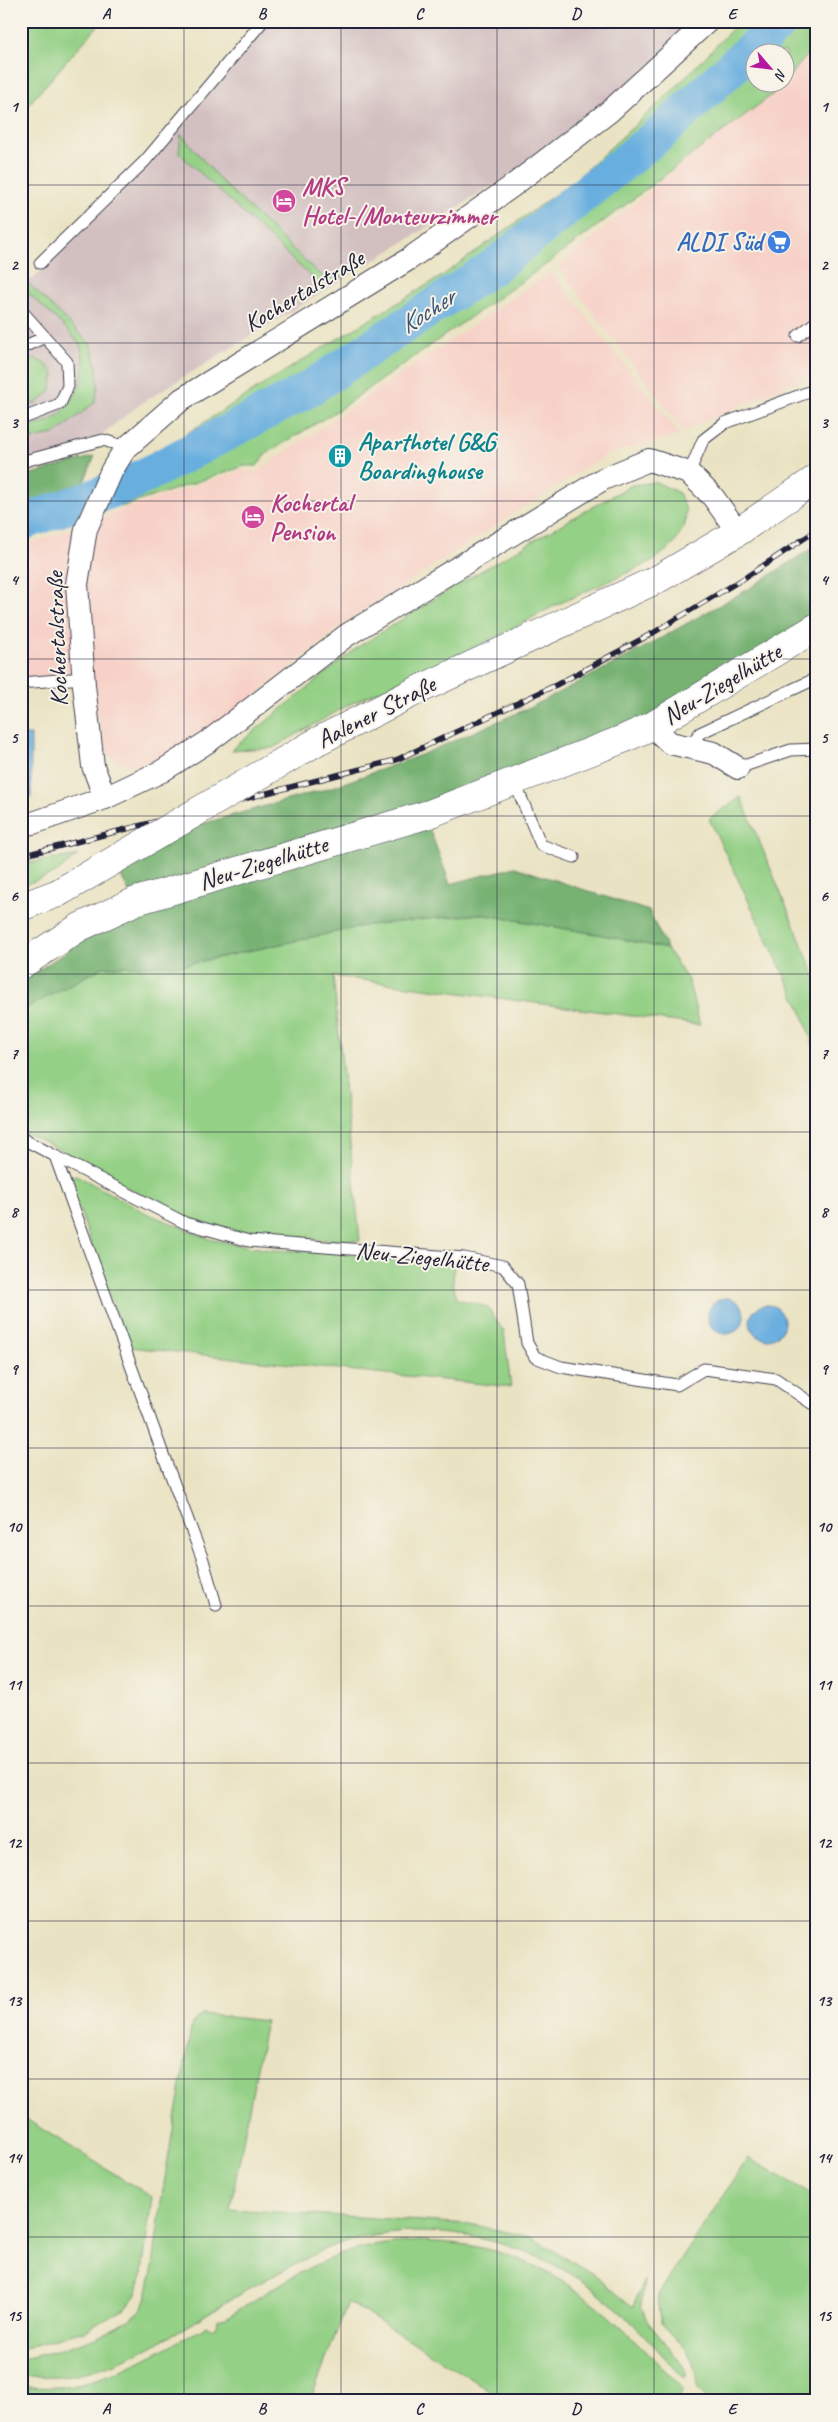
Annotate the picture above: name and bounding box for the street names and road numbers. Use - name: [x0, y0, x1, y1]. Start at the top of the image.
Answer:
- street label: Kochertalstraße: [238, 242, 372, 339]
- street label: Kochertalstraße: [39, 569, 75, 707]
- street label: Neu-Ziegelhütte: [657, 635, 789, 732]
- street label: Aalener Straße: [311, 668, 442, 756]
- street label: Neu-Ziegelhütte: [195, 828, 333, 898]
- street label: Neu-Ziegelhütte: [354, 1234, 492, 1280]

